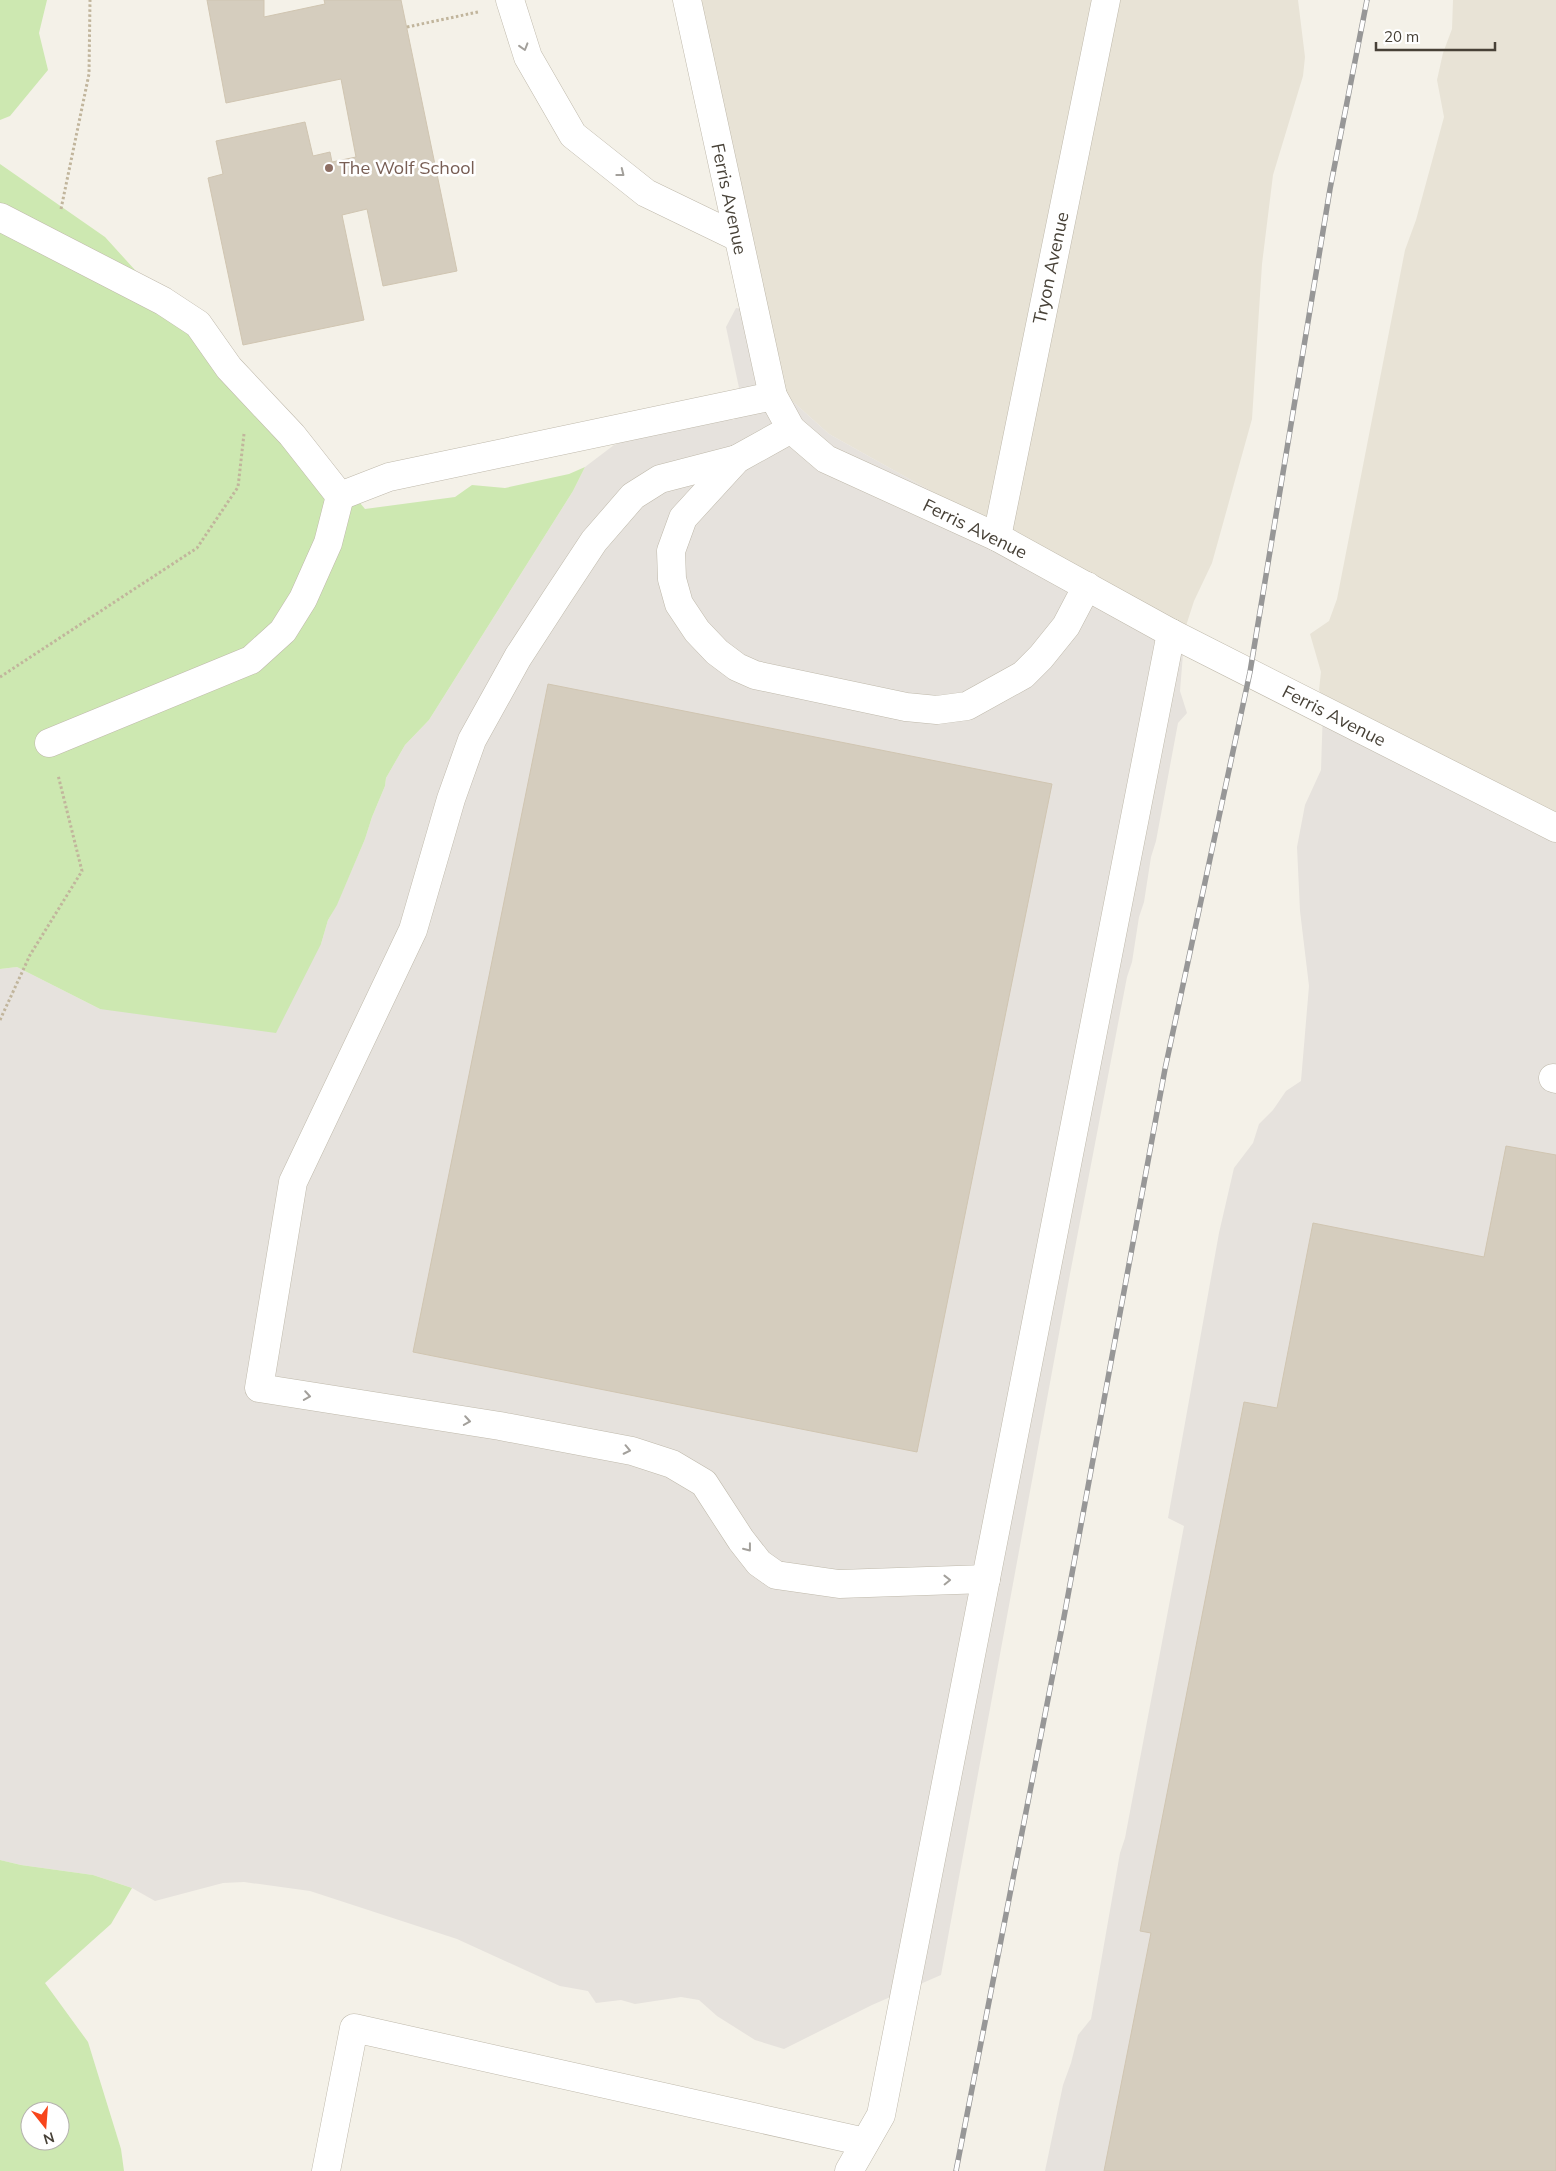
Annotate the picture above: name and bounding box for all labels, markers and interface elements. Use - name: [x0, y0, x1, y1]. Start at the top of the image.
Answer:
- scale bar: [1376, 20, 1495, 52]
- text: 20 m: [1384, 27, 1419, 46]
- one-way arrow: [519, 42, 529, 50]
- street label: Ferris Avenue: [706, 141, 753, 257]
- place label: The Wolf School: [339, 156, 475, 179]
- marker: The Wolf School: [323, 162, 335, 174]
- one-way arrow: [615, 168, 624, 176]
- street label: Tryon Avenue: [1027, 210, 1074, 326]
- street label: Ferris Avenue: [919, 493, 1031, 564]
- street label: Ferris Avenue: [1279, 680, 1390, 752]
- one-way arrow: [302, 1390, 311, 1400]
- one-way arrow: [463, 1415, 472, 1425]
- one-way arrow: [623, 1444, 632, 1455]
- one-way arrow: [742, 1542, 750, 1551]
- one-way arrow: [944, 1575, 952, 1585]
- north arrow: [20, 2101, 70, 2151]
- text: N: [41, 2128, 56, 2149]

